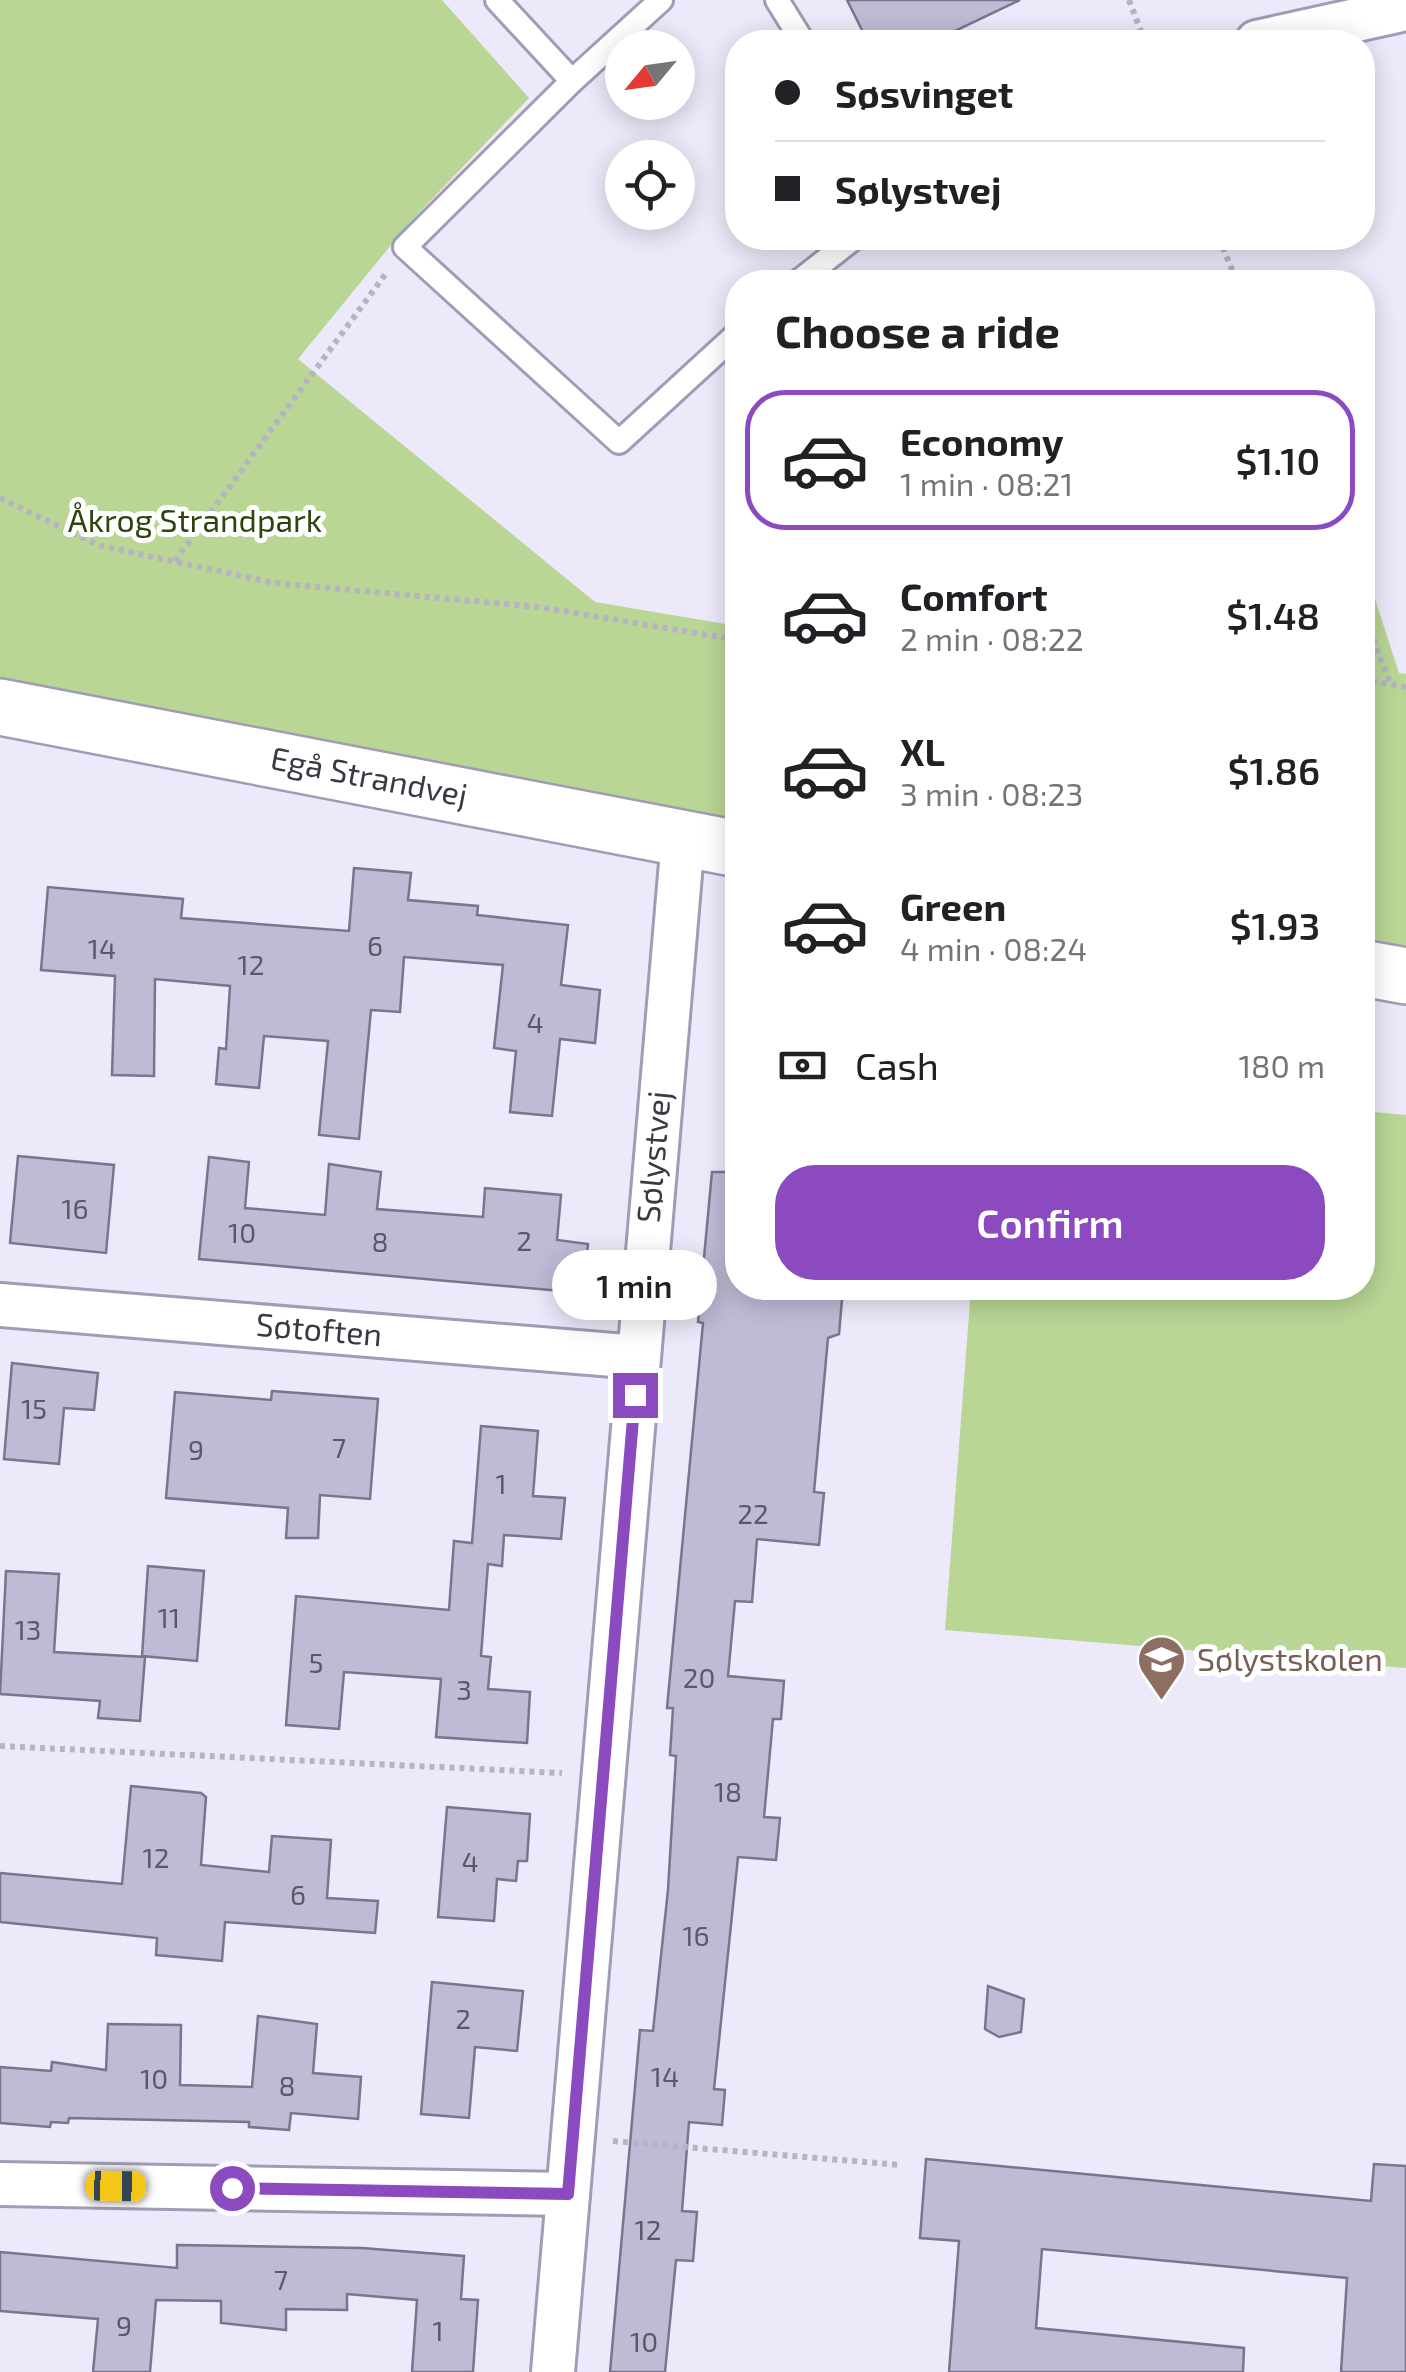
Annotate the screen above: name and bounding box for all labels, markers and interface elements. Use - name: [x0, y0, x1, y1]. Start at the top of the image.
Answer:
- north arrow: [605, 30, 695, 120]
- map controls: [605, 30, 695, 230]
- text: Søsvinget: [835, 70, 1013, 116]
- button: locate: [605, 140, 695, 230]
- text: Sølystvej: [835, 166, 1001, 212]
- text: Choose a ride: [775, 303, 1060, 357]
- icon: car: [780, 415, 870, 505]
- text: Economy: [900, 418, 1064, 464]
- text: $1.10: [1236, 437, 1320, 483]
- text: 1 min · 08:21: [900, 464, 1073, 502]
- park label: Åkrog Strandpark: [68, 500, 322, 538]
- icon: car: [780, 570, 870, 660]
- text: Comfort: [900, 573, 1048, 619]
- text: $1.48: [1226, 592, 1320, 638]
- text: 2 min · 08:22: [900, 619, 1084, 657]
- icon: car: [780, 725, 870, 815]
- text: XL: [900, 728, 945, 774]
- street label: Egå Strandvej: [268, 737, 471, 814]
- text: $1.86: [1228, 747, 1320, 793]
- text: 3 min · 08:23: [900, 774, 1083, 812]
- icon: car: [780, 880, 870, 970]
- text: Green: [900, 883, 1006, 929]
- text: $1.93: [1230, 902, 1320, 948]
- house number: 6: [367, 928, 383, 962]
- text: 4 min · 08:24: [900, 929, 1087, 967]
- house number: 14: [88, 931, 116, 965]
- house number: 12: [238, 947, 264, 981]
- house number: 4: [526, 1005, 544, 1039]
- icon: cash: [775, 1038, 830, 1093]
- text: Cash: [855, 1042, 939, 1088]
- text: 180 m: [1238, 1046, 1325, 1084]
- street label: Sølystvej: [627, 1089, 678, 1224]
- button: Confirm: [775, 1165, 1325, 1280]
- house number: 16: [61, 1191, 89, 1225]
- house number: 10: [228, 1215, 256, 1249]
- house number: 2: [516, 1223, 532, 1257]
- house number: 8: [372, 1224, 389, 1258]
- callout: 1 min: [552, 1250, 718, 1320]
- text: 1 min: [597, 1266, 672, 1304]
- street label: Søtoften: [254, 1304, 384, 1352]
- route end: [613, 1373, 658, 1418]
- house number: 15: [21, 1391, 47, 1425]
- house number: 7: [332, 1430, 346, 1464]
- house number: 9: [188, 1432, 204, 1466]
- house number: 1: [495, 1466, 507, 1500]
- house number: 22: [737, 1496, 769, 1530]
- house number: 11: [158, 1600, 180, 1634]
- house number: 13: [15, 1612, 41, 1646]
- school or university icon: Sølystskolen: [1136, 1634, 1188, 1702]
- place label: Sølystskolen: [1197, 1639, 1383, 1677]
- house number: 5: [308, 1645, 324, 1679]
- house number: 20: [683, 1660, 715, 1694]
- house number: 3: [456, 1672, 472, 1706]
- house number: 18: [714, 1774, 742, 1808]
- house number: 12: [143, 1840, 169, 1874]
- house number: 4: [461, 1844, 479, 1878]
- house number: 6: [290, 1877, 306, 1911]
- house number: 16: [682, 1918, 710, 1952]
- house number: 2: [455, 2001, 471, 2035]
- house number: 14: [651, 2059, 679, 2093]
- house number: 10: [140, 2061, 168, 2095]
- house number: 8: [279, 2068, 296, 2102]
- route start: [210, 2166, 255, 2211]
- car: [86, 2170, 146, 2202]
- house number: 12: [635, 2212, 661, 2246]
- house number: 7: [274, 2262, 288, 2296]
- house number: 9: [116, 2308, 132, 2342]
- house number: 1: [432, 2313, 444, 2347]
- house number: 10: [630, 2324, 658, 2358]

